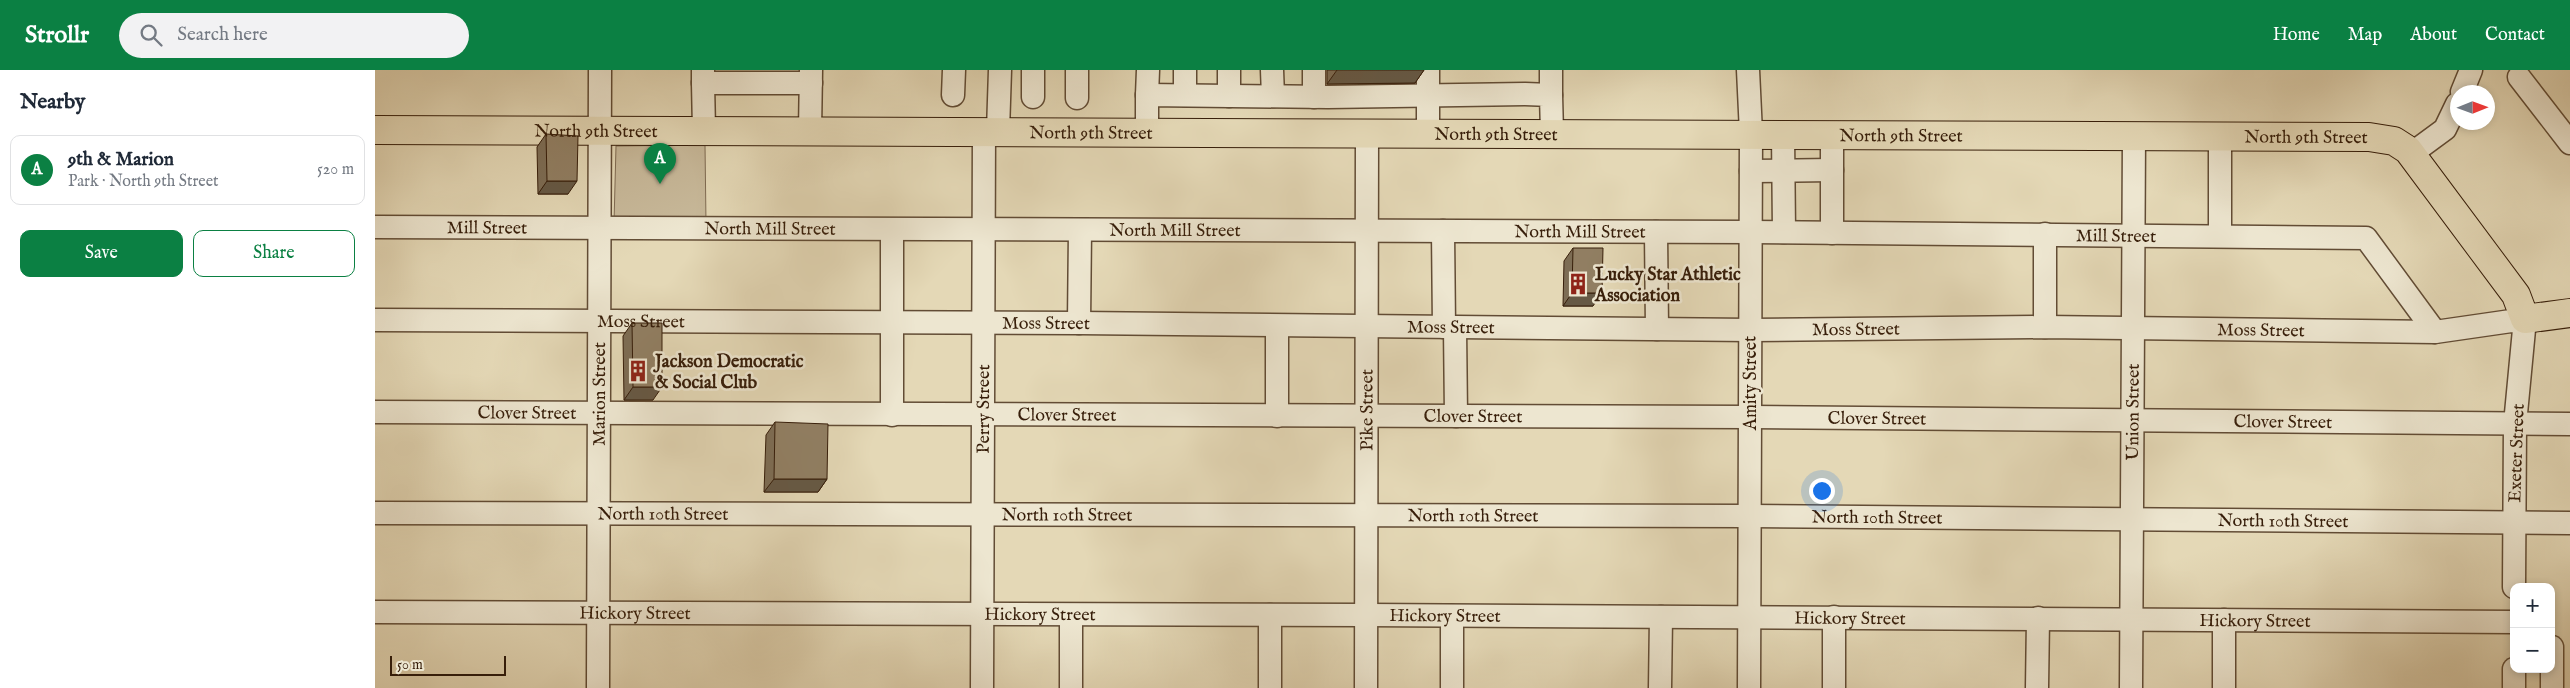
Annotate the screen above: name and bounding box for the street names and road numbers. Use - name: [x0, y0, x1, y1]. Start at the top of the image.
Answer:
- street label: North 9th Street: [534, 121, 658, 144]
- street label: North 9th Street: [1029, 122, 1153, 146]
- street label: North 9th Street: [1434, 124, 1558, 147]
- street label: North 9th Street: [1839, 125, 1963, 149]
- street label: North 9th Street: [2244, 127, 2368, 150]
- street label: Mill Street: [447, 217, 527, 241]
- street label: North Mill Street: [704, 218, 836, 242]
- street label: North Mill Street: [1109, 220, 1241, 243]
- street label: North Mill Street: [1514, 221, 1646, 245]
- street label: Mill Street: [2076, 225, 2156, 249]
- street label: Moss Street: [597, 311, 685, 334]
- street label: Moss Street: [1002, 313, 1090, 336]
- street label: Moss Street: [1407, 316, 1495, 340]
- street label: Moss Street: [1812, 318, 1900, 342]
- street label: Moss Street: [2217, 319, 2305, 343]
- street label: Amity Street: [1740, 336, 1763, 431]
- street label: Marion Street: [589, 342, 612, 446]
- street label: Union Street: [2122, 363, 2146, 461]
- street label: Perry Street: [973, 364, 996, 454]
- street label: Pike Street: [1356, 369, 1380, 451]
- street label: Clover Street: [478, 402, 576, 426]
- street label: Exeter Street: [2504, 403, 2531, 503]
- street label: Clover Street: [1018, 404, 1116, 428]
- street label: Clover Street: [1424, 406, 1522, 429]
- street label: Clover Street: [1828, 408, 1926, 432]
- street label: Clover Street: [2234, 411, 2332, 435]
- street label: North 10th Street: [597, 503, 729, 527]
- street label: North 10th Street: [1001, 504, 1133, 528]
- street label: North 10th Street: [1407, 505, 1539, 529]
- street label: North 10th Street: [1811, 507, 1943, 531]
- street label: North 10th Street: [2217, 510, 2349, 534]
- street label: Hickory Street: [579, 603, 691, 626]
- street label: Hickory Street: [984, 604, 1096, 627]
- street label: Hickory Street: [1389, 605, 1501, 629]
- street label: Hickory Street: [1794, 608, 1906, 631]
- street label: Hickory Street: [2199, 610, 2311, 634]

